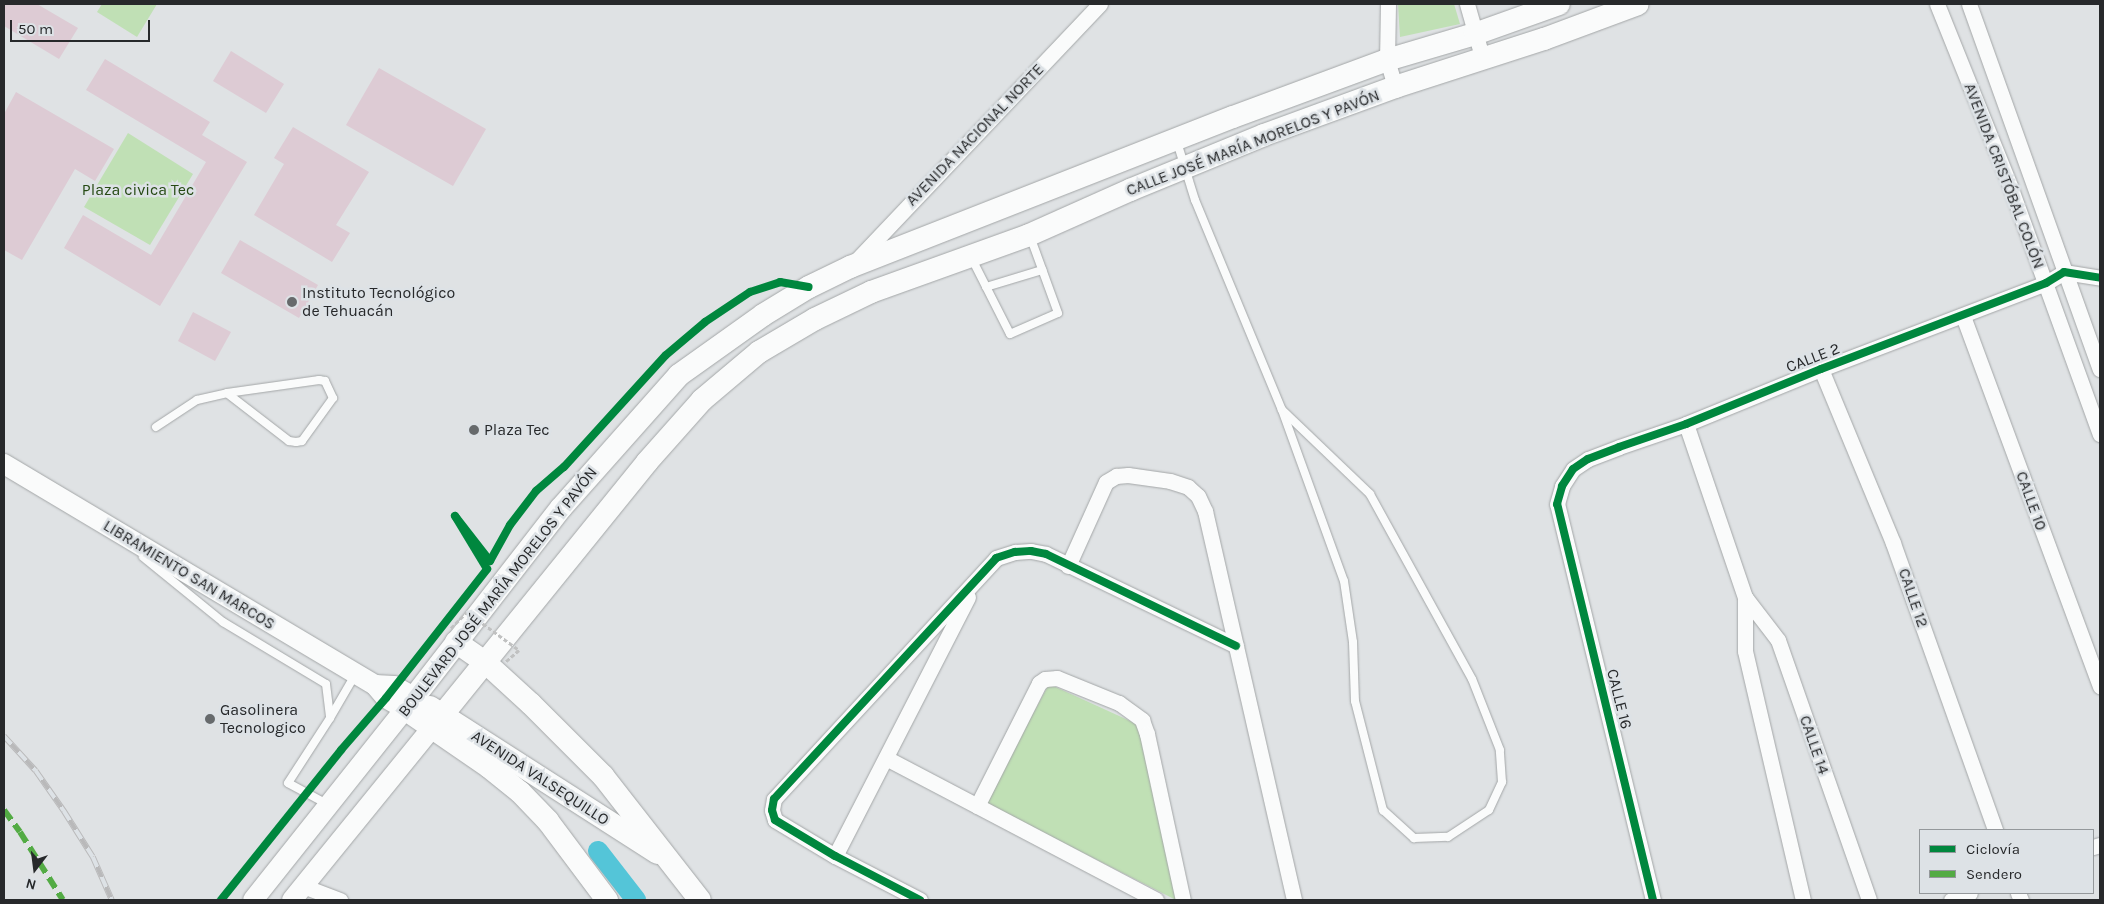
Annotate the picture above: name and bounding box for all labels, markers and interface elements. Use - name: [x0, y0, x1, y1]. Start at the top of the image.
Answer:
- scale bar: [12, 10, 152, 42]
- text: 50 m: [18, 20, 53, 38]
- street label: AVENIDA NACIONAL NORTE: [902, 60, 1048, 210]
- street label: AVENIDA CRISTÓBAL COLÓN: [1960, 81, 2048, 271]
- street label: CALLE JOSÉ MARÍA MORELOS Y PAVÓN: [1124, 86, 1382, 200]
- park label: Plaza civica Tec: [82, 180, 194, 200]
- place label: Instituto Tecnológico de Tehuacán: [302, 283, 455, 321]
- marker: Instituto Tecnológico de Tehuacán: [286, 296, 298, 308]
- street label: CALLE 2: [1783, 339, 1843, 377]
- place label: Plaza Tec: [484, 420, 550, 440]
- marker: Plaza Tec: [468, 424, 480, 436]
- street label: BOULEVARD JOSÉ MARÍA MORELOS Y PAVÓN: [394, 463, 602, 721]
- street label: CALLE 10: [2011, 469, 2051, 533]
- street label: LIBRAMIENTO SAN MARCOS: [100, 516, 278, 634]
- street label: CALLE 12: [1894, 566, 1932, 630]
- street label: CALLE 16: [1602, 667, 1636, 731]
- place label: Gasolinera Tecnologico: [220, 700, 306, 738]
- marker: Gasolinera Tecnologico: [204, 713, 216, 725]
- street label: CALLE 14: [1795, 713, 1833, 777]
- street label: AVENIDA VALSEQUILLO: [468, 726, 612, 830]
- legend: [1919, 829, 2094, 894]
- text: Ciclovía: [1966, 840, 2020, 858]
- north arrow: [10, 844, 60, 894]
- text: Sendero: [1966, 865, 2022, 883]
- text: N: [24, 874, 38, 893]

